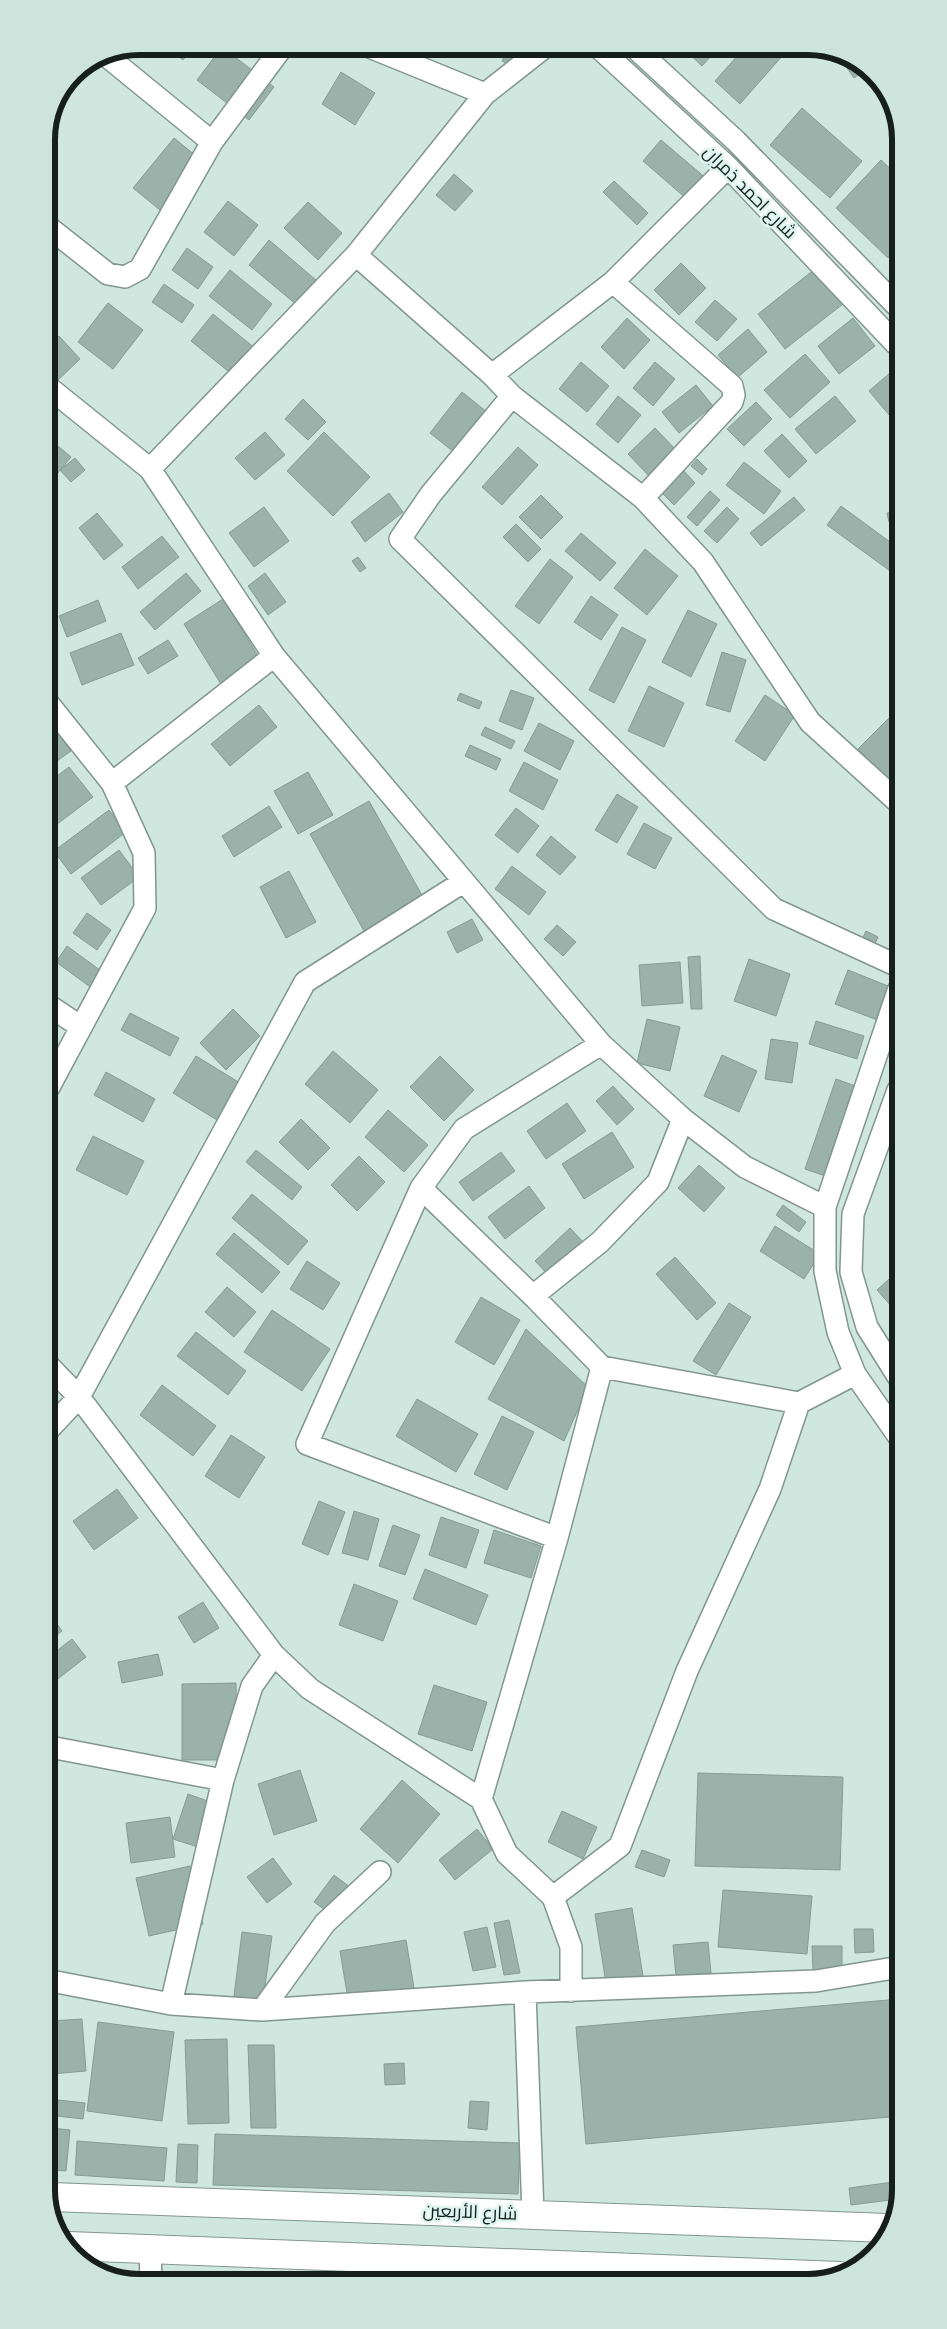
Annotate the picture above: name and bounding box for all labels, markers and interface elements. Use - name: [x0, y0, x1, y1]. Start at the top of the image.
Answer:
- street label: شارع احمد ذمران: [698, 139, 803, 244]
- street label: شارع الأربعين: [422, 2197, 518, 2226]

